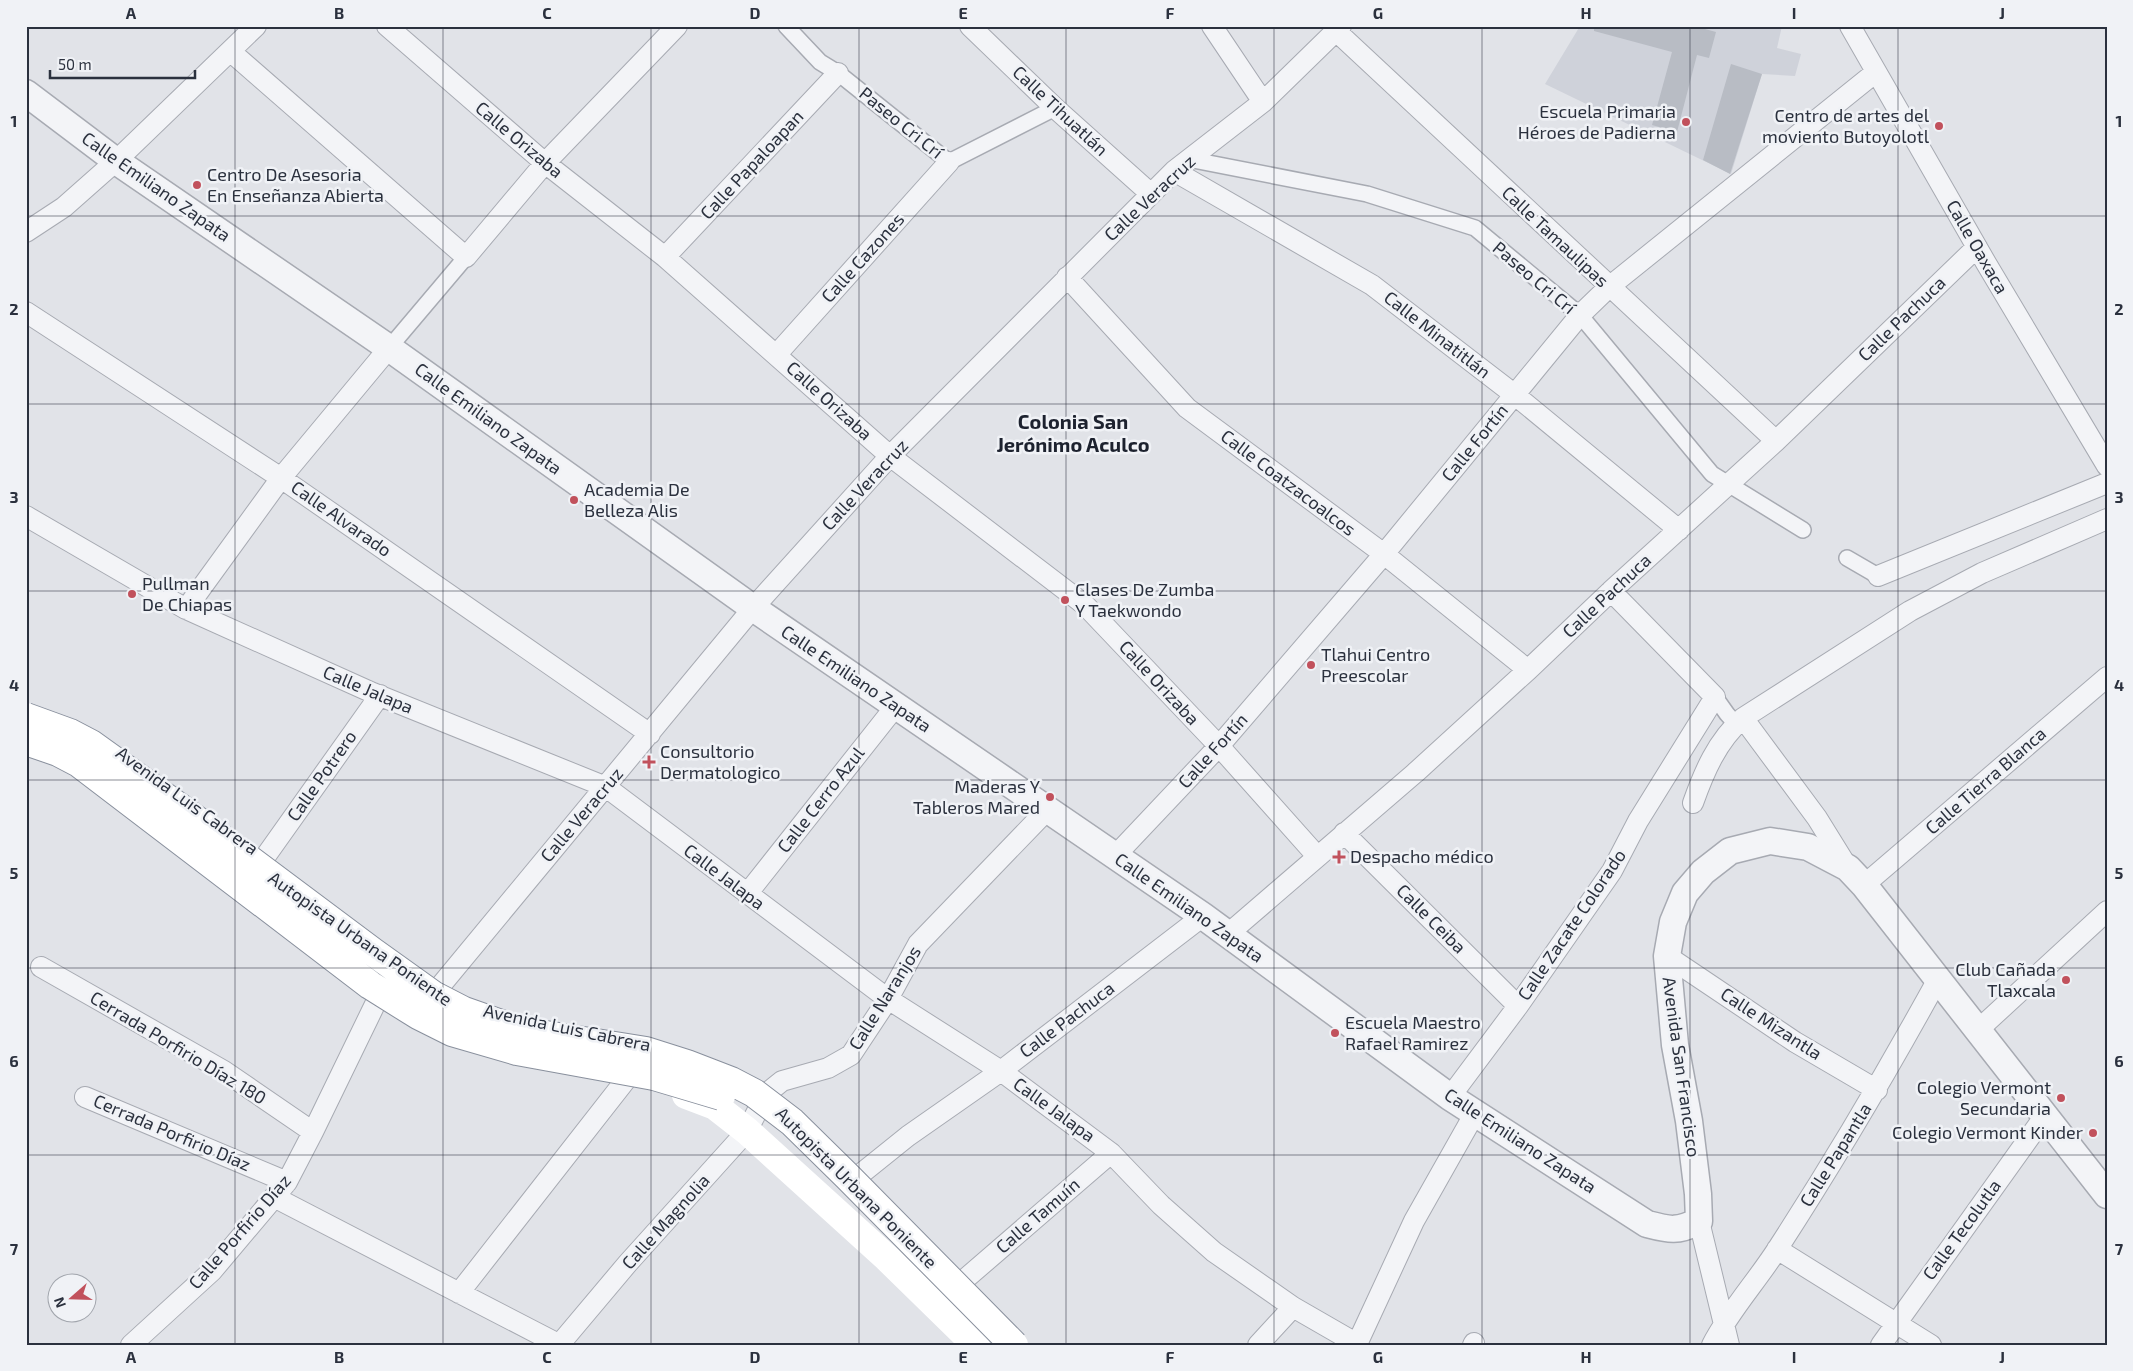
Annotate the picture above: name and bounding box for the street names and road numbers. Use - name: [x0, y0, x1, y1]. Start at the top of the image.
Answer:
- street label: Calle Tihuatlán: [1009, 61, 1113, 160]
- street label: Paseo Cri Crí: [855, 82, 948, 163]
- street label: Calle Orizaba: [471, 96, 568, 182]
- street label: Calle Papaloapan: [695, 105, 808, 224]
- street label: Calle Emiliano Zapata: [78, 127, 235, 246]
- street label: Calle Veracruz: [1099, 149, 1199, 245]
- street label: Calle Tamaulipas: [1498, 181, 1614, 291]
- street label: Calle Oaxaca: [1942, 196, 2014, 297]
- street label: Calle Cazones: [816, 208, 908, 307]
- street label: Paseo Cri Crí: [1489, 236, 1581, 319]
- street label: Calle Pachuca: [1853, 271, 1950, 365]
- street label: Calle Minatitlán: [1380, 286, 1495, 383]
- street label: Calle Orizaba: [782, 356, 877, 444]
- street label: Calle Emiliano Zapata: [411, 357, 566, 479]
- street label: Calle Fortín: [1436, 399, 1512, 485]
- street label: Calle Coatzacoalcos: [1217, 424, 1360, 540]
- street label: Calle Veracruz: [816, 434, 912, 534]
- street label: Calle Alvarado: [287, 476, 396, 561]
- street label: Calle Pachuca: [1557, 549, 1655, 642]
- street label: Calle Emiliano Zapata: [777, 620, 936, 737]
- street label: Calle Orizaba: [1115, 636, 1204, 729]
- street label: Calle Jalapa: [320, 660, 417, 718]
- street label: Calle Fortín: [1173, 708, 1252, 792]
- street label: Calle Tierra Blanca: [1921, 722, 2050, 839]
- street label: Calle Potrero: [282, 726, 361, 825]
- street label: Avenida Luis Cabrera: [112, 741, 263, 859]
- street label: Calle Cerro Azul: [772, 741, 869, 857]
- street label: Calle Veracruz: [535, 763, 627, 866]
- street label: Calle Jalapa: [680, 839, 769, 914]
- street label: Calle Zacate Colorado: [1512, 845, 1630, 1004]
- street label: Calle Emiliano Zapata: [1111, 848, 1268, 967]
- street label: Autopista Urbana Poniente: [264, 866, 457, 1010]
- street label: Calle Ceiba: [1392, 879, 1471, 958]
- street label: Calle Naranjos: [843, 941, 925, 1054]
- street label: Avenida San Francisco: [1658, 975, 1706, 1158]
- street label: Calle Pachuca: [1015, 976, 1118, 1062]
- street label: Calle Mizantla: [1717, 982, 1826, 1064]
- street label: Cerrada Porfirio Díaz 180: [86, 986, 271, 1109]
- street label: Avenida Luis Cabrera: [482, 999, 653, 1055]
- street label: Calle Jalapa: [1009, 1072, 1100, 1146]
- street label: Calle Emiliano Zapata: [1441, 1083, 1600, 1197]
- street label: Cerrada Porfirio Díaz: [90, 1089, 254, 1175]
- street label: Calle Papantla: [1795, 1099, 1876, 1210]
- street label: Autopista Urbana Poniente: [771, 1102, 942, 1273]
- street label: Calle Porfirio Díaz: [183, 1169, 295, 1293]
- street label: Calle Magnolia: [617, 1169, 714, 1274]
- street label: Calle Tamuín: [991, 1173, 1084, 1258]
- street label: Calle Tecolutla: [1917, 1175, 2005, 1284]

